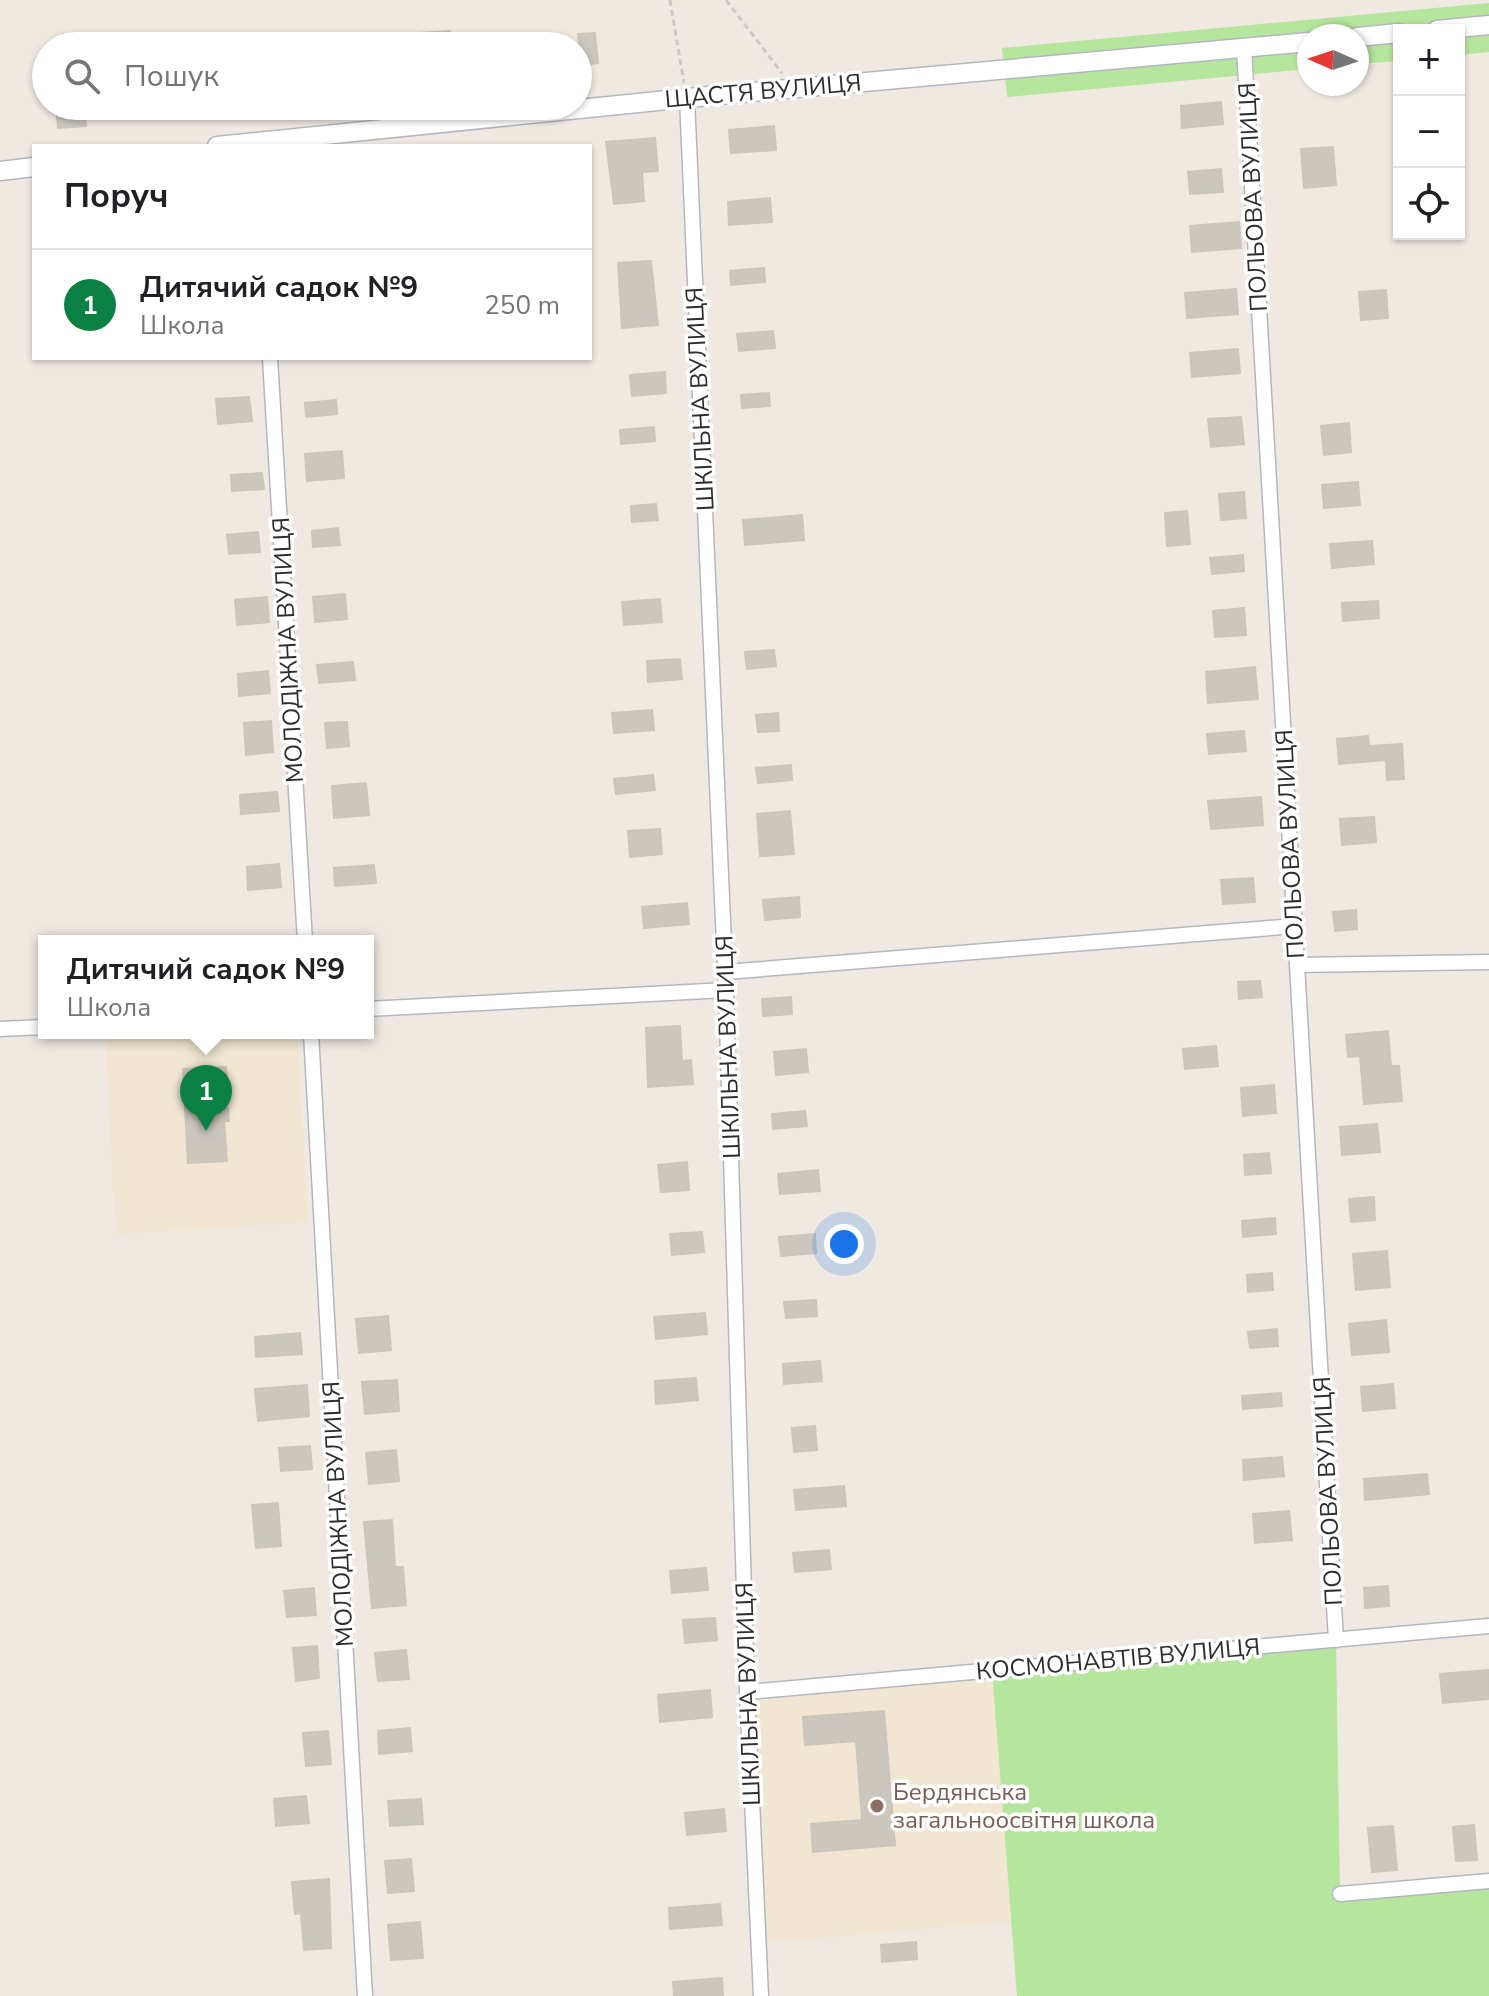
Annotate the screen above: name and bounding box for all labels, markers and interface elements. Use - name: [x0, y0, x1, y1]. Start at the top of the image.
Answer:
- north arrow: [1297, 24, 1369, 96]
- map controls: [1393, 24, 1465, 240]
- button: +: [1393, 24, 1465, 96]
- search box: [32, 32, 592, 120]
- icon: search: [60, 54, 104, 98]
- text: Пошук: [124, 56, 219, 97]
- street label: ЩАСТЯ ВУЛИЦЯ: [663, 66, 863, 116]
- street label: ПОЛЬОВА ВУЛИЦЯ: [1231, 81, 1275, 313]
- button: −: [1393, 96, 1465, 168]
- button: locate: [1393, 168, 1465, 240]
- text: Поруч: [64, 173, 169, 219]
- text: Дитячий садок №9: [140, 267, 418, 308]
- street label: ШКІЛЬНА ВУЛИЦЯ: [678, 286, 722, 512]
- text: 1: [82, 288, 98, 323]
- text: 250 m: [484, 288, 560, 323]
- text: Школа: [140, 308, 224, 343]
- street label: МОЛОДІЖНА ВУЛИЦЯ: [265, 516, 311, 784]
- street label: ПОЛЬОВА ВУЛИЦЯ: [1268, 728, 1312, 960]
- popup: [38, 935, 374, 1039]
- street label: ШКІЛЬНА ВУЛИЦЯ: [708, 935, 748, 1159]
- text: Дитячий садок №9: [67, 949, 345, 990]
- text: Школа: [67, 990, 151, 1025]
- pin: 1: [180, 1065, 232, 1131]
- your location: [824, 1224, 864, 1264]
- street label: ПОЛЬОВА ВУЛИЦЯ: [1306, 1375, 1350, 1607]
- street label: МОЛОДІЖНА ВУЛИЦЯ: [315, 1380, 361, 1648]
- street label: ШКІЛЬНА ВУЛИЦЯ: [728, 1582, 768, 1806]
- street label: КОСМОНАВТІВ ВУЛИЦЯ: [975, 1631, 1261, 1687]
- place label: Бердянська загальноосвітня школа: [893, 1776, 1155, 1836]
- marker: Бердянська загальноосвітня школа: [868, 1797, 886, 1815]

